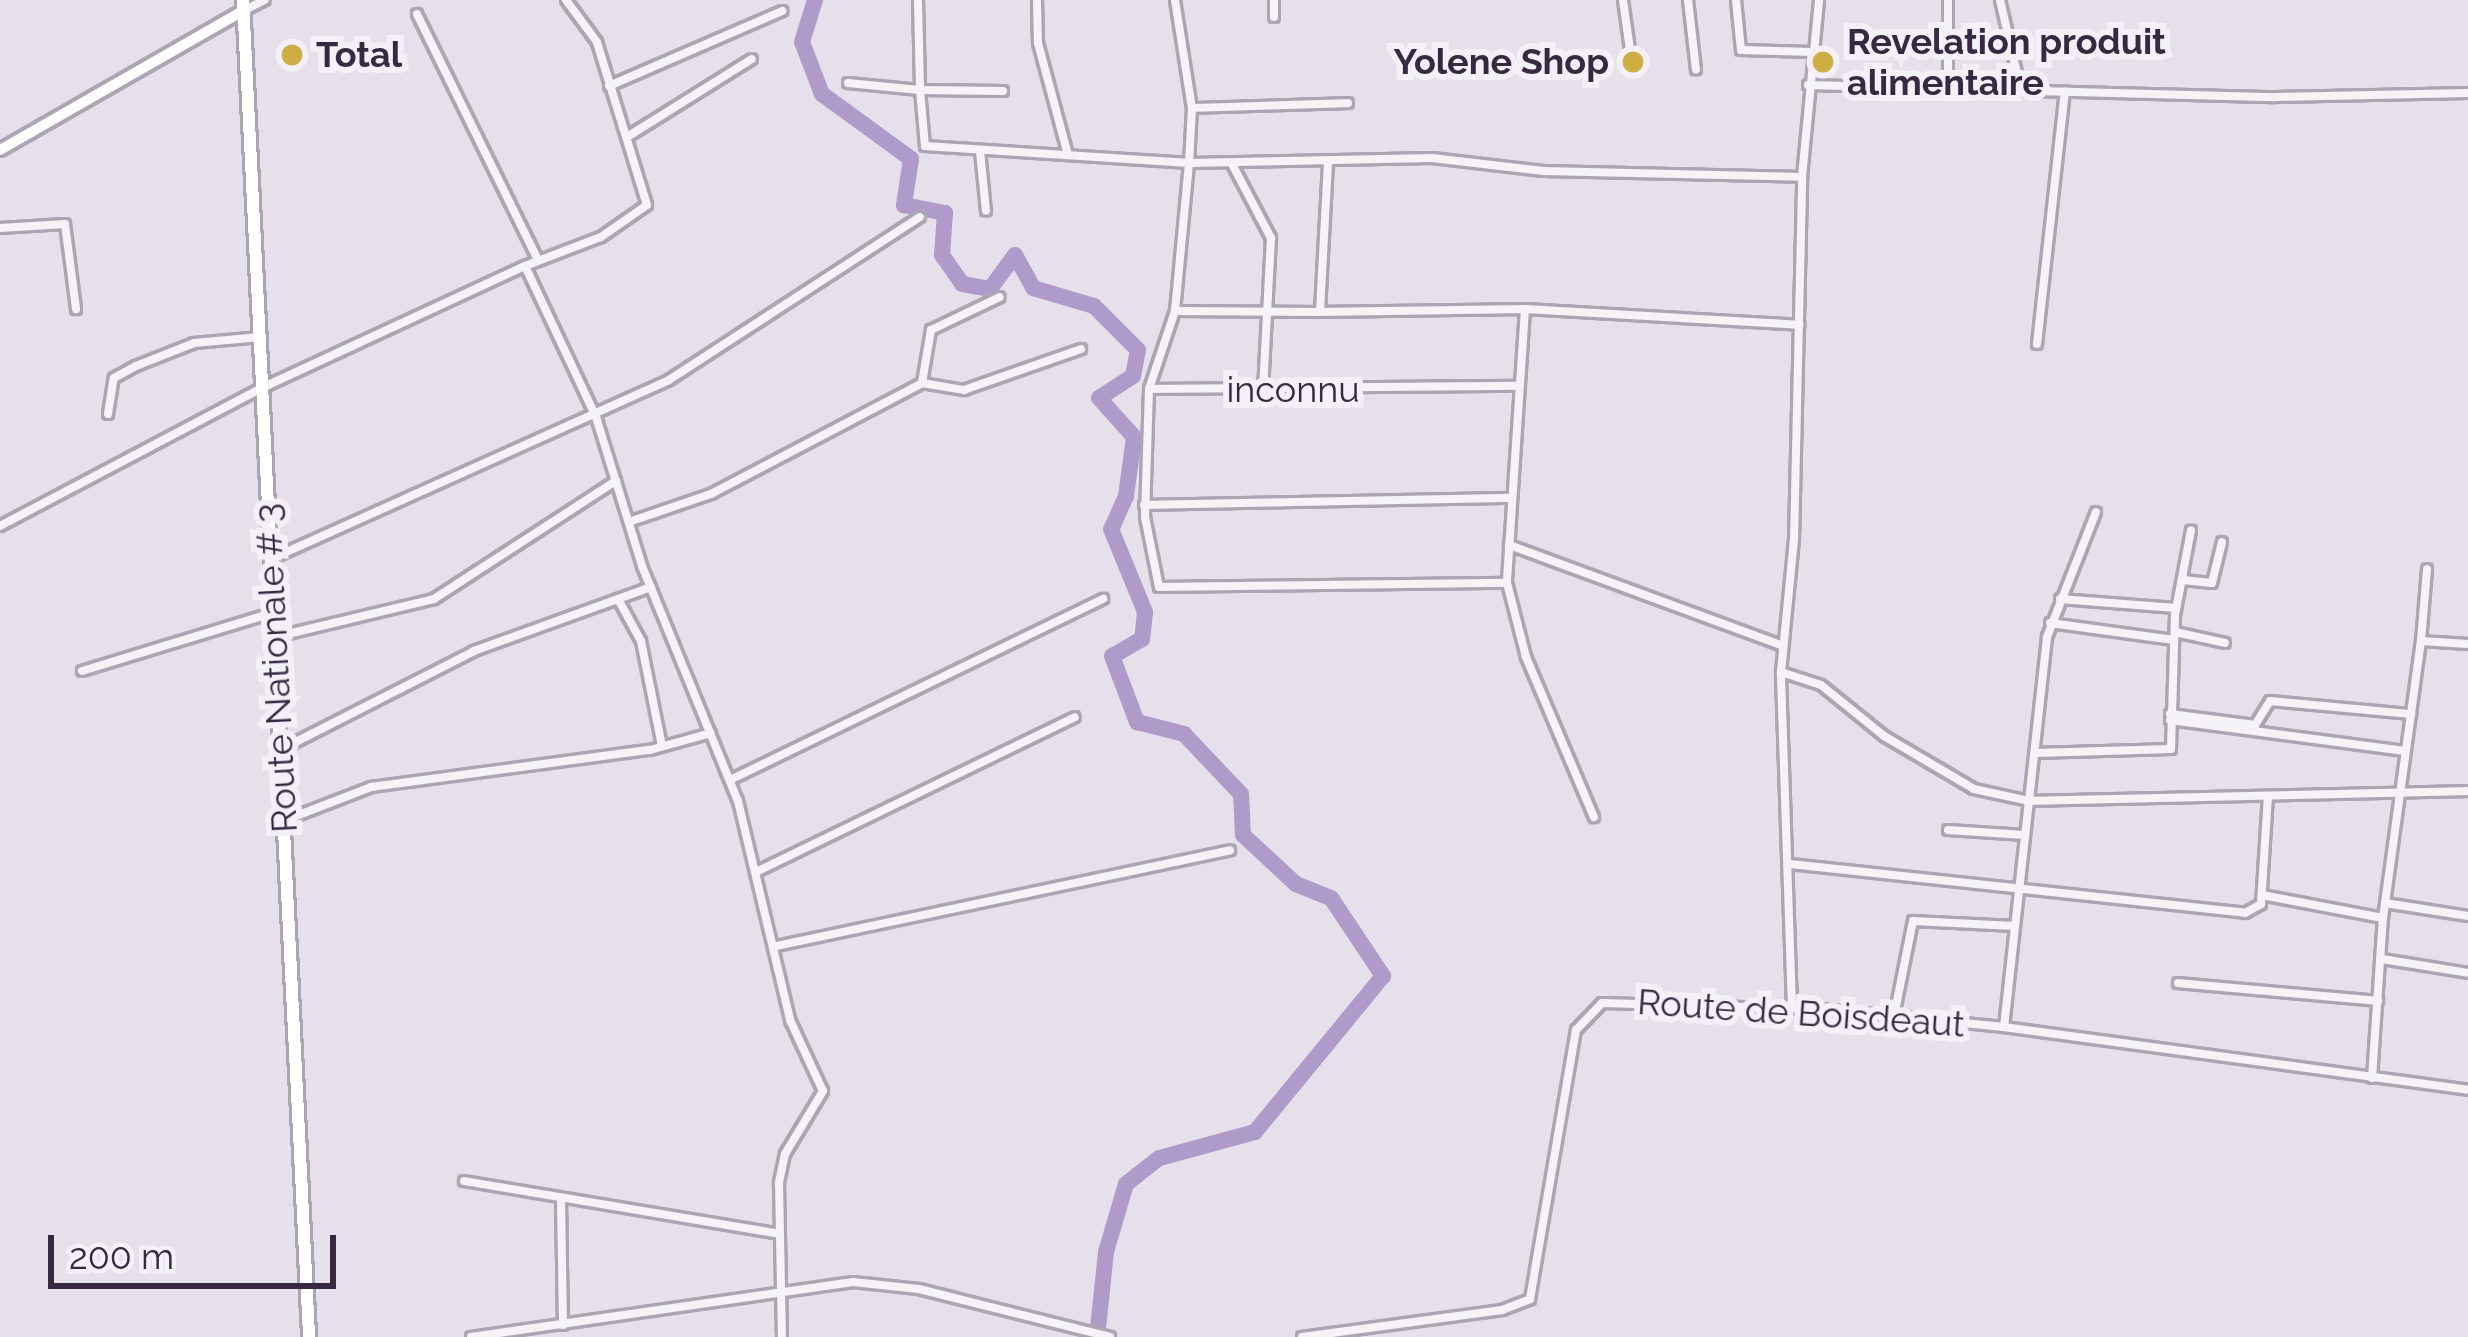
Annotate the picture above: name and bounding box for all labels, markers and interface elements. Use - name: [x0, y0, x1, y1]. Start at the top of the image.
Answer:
- place label: Revelation produit alimentaire: [1847, 19, 2166, 104]
- place label: Total: [316, 33, 402, 77]
- place label: Yolene Shop: [1393, 40, 1609, 84]
- marker: Total: [279, 42, 305, 68]
- marker: Yolene Shop: [1620, 49, 1646, 75]
- marker: Revelation produit alimentaire: [1810, 49, 1836, 75]
- street label: inconnu: [1226, 368, 1360, 412]
- street label: Route Nationale # 3: [246, 502, 306, 834]
- street label: Route de Boisdeaut: [1636, 980, 1966, 1046]
- scale bar: [54, 1211, 342, 1285]
- text: 200 m: [69, 1235, 174, 1277]

